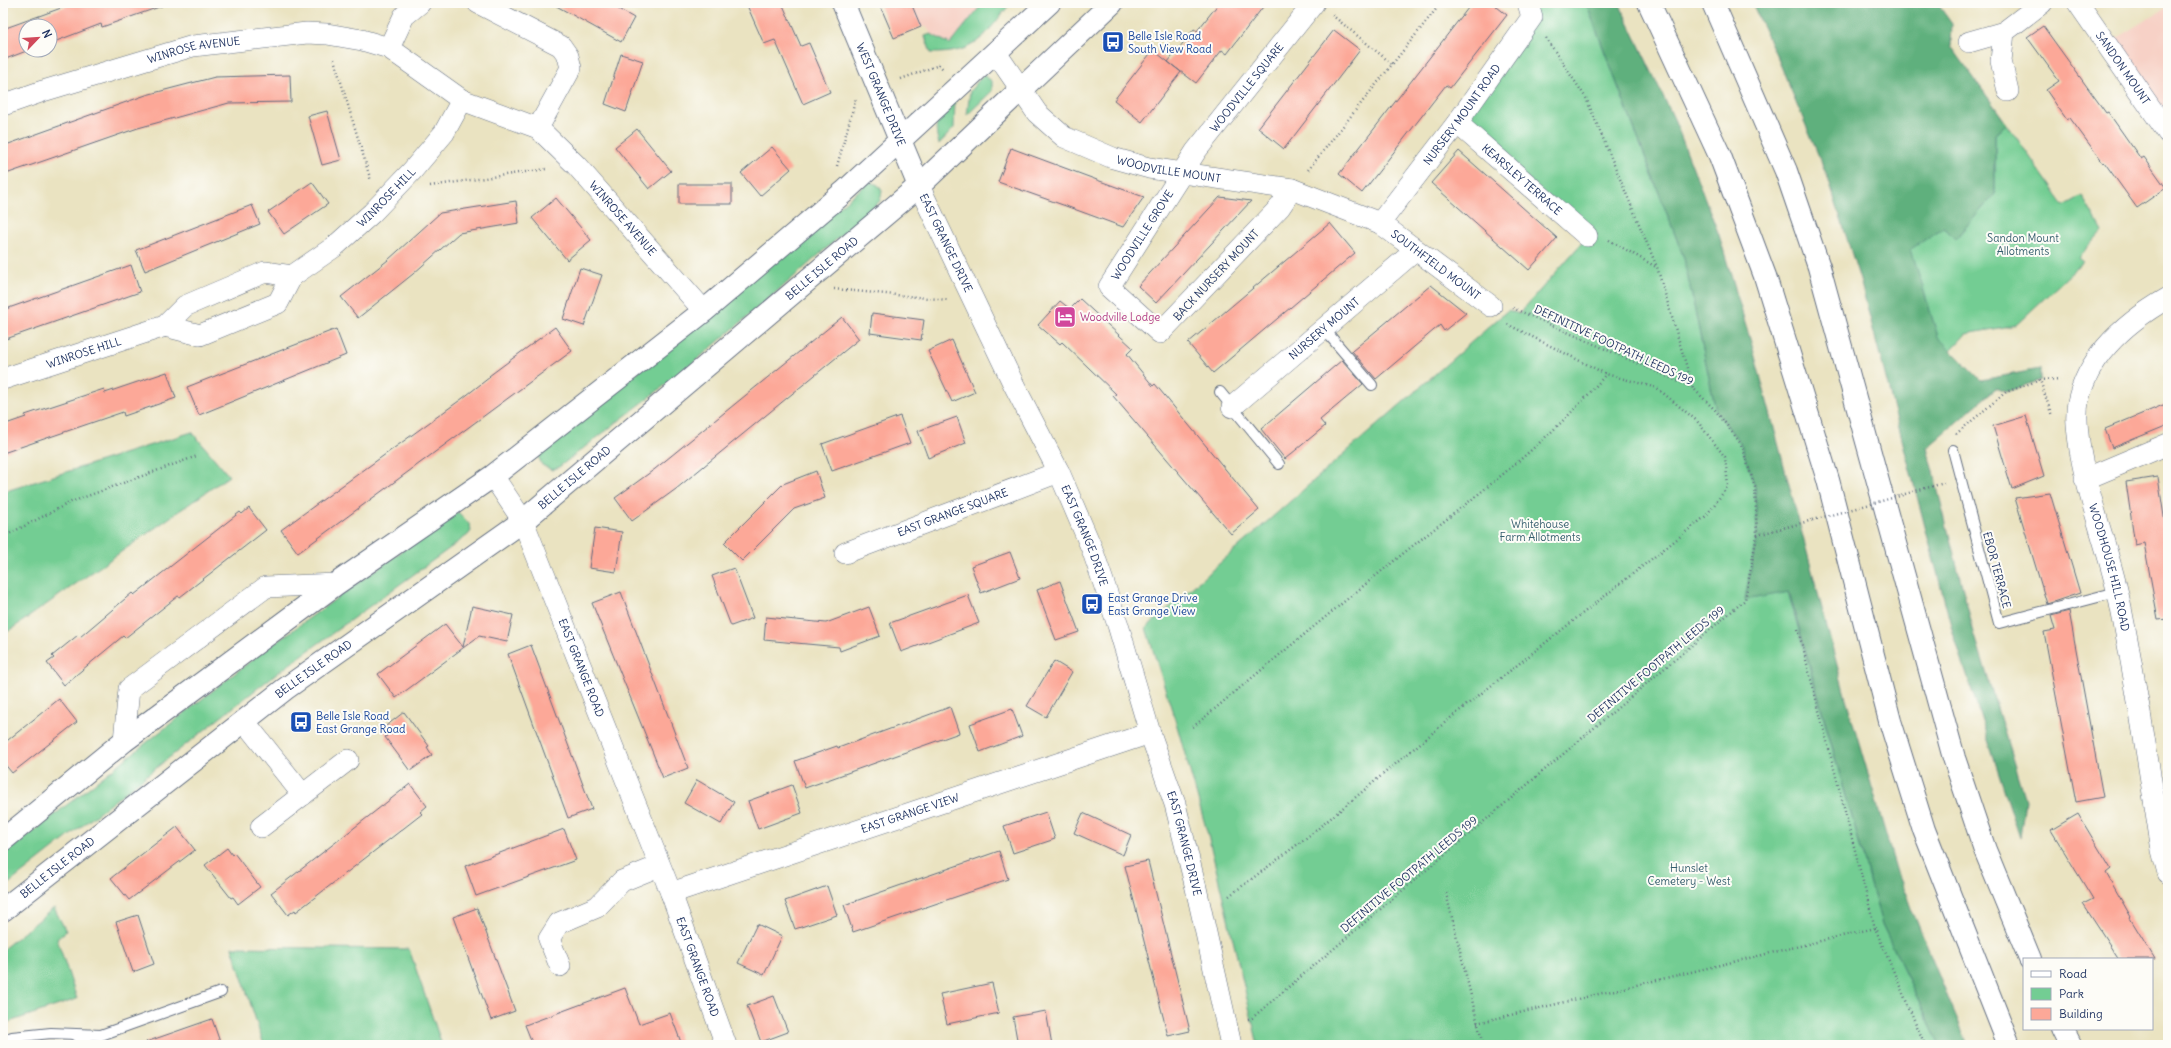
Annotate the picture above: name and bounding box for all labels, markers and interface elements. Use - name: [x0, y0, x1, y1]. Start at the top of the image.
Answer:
- north arrow: [18, 18, 58, 58]
- text: N: [39, 27, 55, 40]
- bus stop icon: Belle Isle Road South View Road: [1100, 29, 1126, 55]
- place label: Belle Isle Road South View Road: [1128, 29, 1212, 56]
- street label: SANDON MOUNT: [2093, 29, 2153, 107]
- street label: WINROSE AVENUE: [146, 34, 241, 66]
- street label: WOODVILLE SQUARE: [1207, 40, 1286, 135]
- street label: WEST GRANGE DRIVE: [853, 41, 909, 148]
- street label: NURSERY MOUNT ROAD: [1420, 61, 1504, 168]
- street label: KEARSLEY TERRACE: [1479, 141, 1565, 218]
- street label: WOODVILLE MOUNT: [1115, 152, 1222, 185]
- street label: WINROSE HILL: [354, 165, 418, 230]
- street label: WINROSE AVENUE: [586, 178, 659, 259]
- street label: WOODVILLE GROVE: [1108, 187, 1176, 283]
- street label: EAST GRANGE DRIVE: [917, 191, 976, 294]
- street label: BACK NURSERY MOUNT: [1170, 226, 1262, 323]
- street label: SOUTHFIELD MOUNT: [1388, 227, 1483, 303]
- park label: Sandon Mount Allotments: [1987, 231, 2059, 258]
- street label: BELLE ISLE ROAD: [783, 233, 861, 303]
- street label: NURSERY MOUNT: [1286, 294, 1363, 363]
- street label: DEFINITIVE FOOTPATH LEEDS 199: [1532, 302, 1696, 388]
- hotel icon: Woodville Lodge: [1052, 304, 1078, 330]
- place label: Woodville Lodge: [1080, 310, 1160, 324]
- street label: WINROSE HILL: [45, 334, 123, 371]
- street label: BELLE ISLE ROAD: [535, 443, 614, 512]
- street label: EAST GRANGE DRIVE: [1058, 483, 1111, 588]
- street label: EAST GRANGE SQUARE: [895, 485, 1010, 540]
- street label: WOODHOUSE HILL ROAD: [2086, 502, 2132, 633]
- park label: Whitehouse Farm Allotments: [1499, 517, 1581, 544]
- street label: EBOR TERRACE: [1980, 530, 2014, 610]
- bus stop icon: East Grange Drive East Grange View: [1079, 591, 1105, 617]
- place label: East Grange Drive East Grange View: [1108, 591, 1198, 618]
- street label: DEFINITIVE FOOTPATH LEEDS 199: [1585, 603, 1727, 725]
- street label: EAST GRANGE ROAD: [555, 616, 607, 719]
- street label: BELLE ISLE ROAD: [272, 637, 355, 701]
- bus stop icon: Belle Isle Road East Grange Road: [288, 709, 314, 735]
- place label: Belle Isle Road East Grange Road: [316, 709, 406, 736]
- street label: EAST GRANGE DRIVE: [1164, 789, 1205, 897]
- street label: EAST GRANGE VIEW: [859, 790, 961, 836]
- street label: DEFINITIVE FOOTPATH LEEDS 199: [1338, 813, 1480, 935]
- street label: BELLE ISLE ROAD: [17, 834, 98, 901]
- park label: Hunslet Cemetery - West: [1648, 861, 1731, 888]
- street label: EAST GRANGE ROAD: [673, 915, 722, 1019]
- legend: [2023, 958, 2153, 1030]
- text: Road: [2059, 966, 2087, 981]
- text: Park: [2059, 986, 2084, 1001]
- text: Building: [2059, 1006, 2103, 1021]

